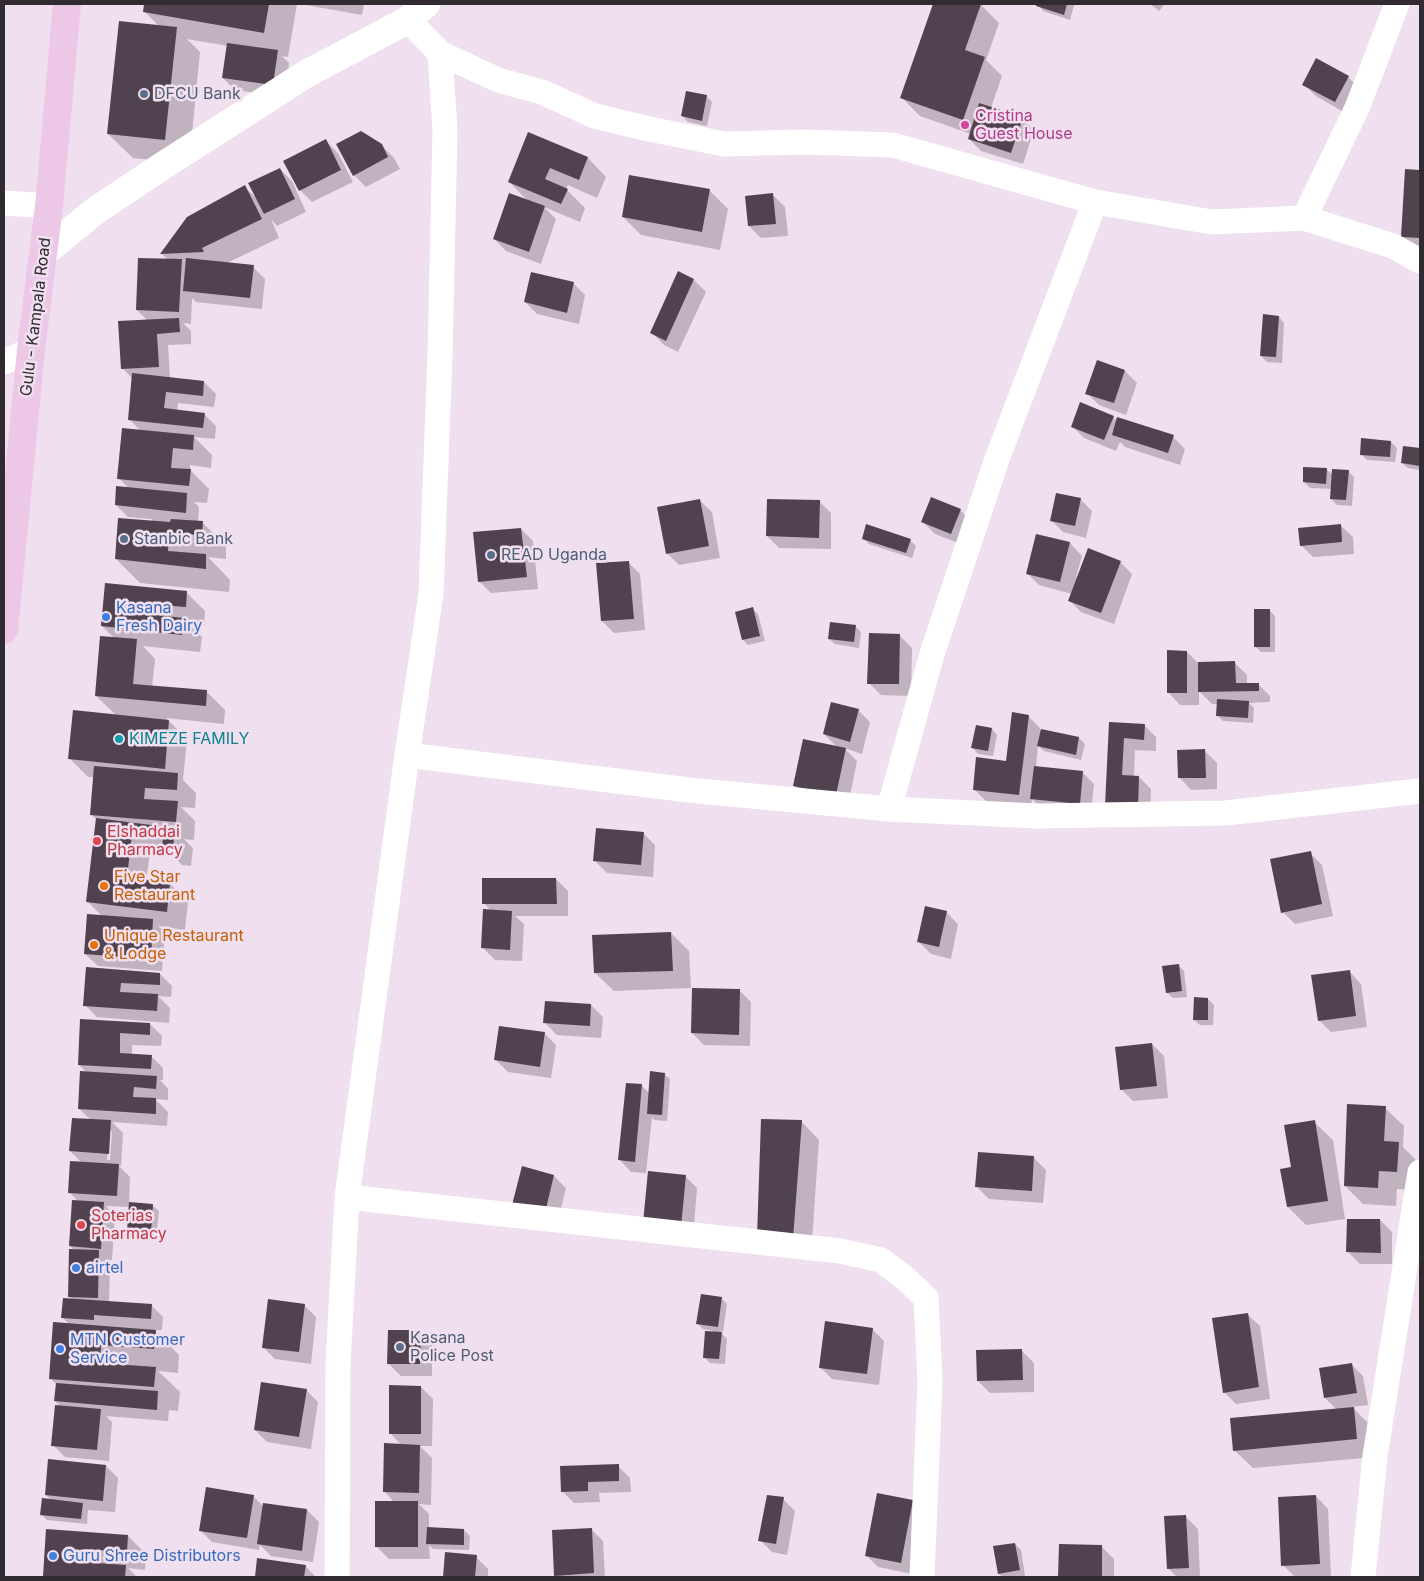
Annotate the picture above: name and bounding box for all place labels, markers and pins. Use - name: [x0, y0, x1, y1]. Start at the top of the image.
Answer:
- place label: DFCU Bank: [154, 84, 241, 104]
- marker: DFCU Bank: [138, 88, 150, 100]
- place label: Cristina Guest House: [975, 106, 1073, 144]
- marker: Cristina Guest House: [959, 119, 971, 131]
- place label: Stanbic Bank: [134, 529, 233, 549]
- marker: Stanbic Bank: [118, 533, 130, 545]
- place label: READ Uganda: [501, 545, 607, 565]
- marker: READ Uganda: [485, 549, 497, 561]
- place label: Kasana Fresh Dairy: [116, 598, 202, 636]
- marker: Kasana Fresh Dairy: [100, 611, 112, 623]
- place label: KIMEZE FAMILY: [129, 729, 249, 749]
- marker: KIMEZE FAMILY: [113, 733, 125, 745]
- place label: Elshaddai Pharmacy: [107, 822, 183, 860]
- marker: Elshaddai Pharmacy: [91, 835, 103, 847]
- place label: Five Star Restaurant: [114, 867, 195, 905]
- marker: Five Star Restaurant: [98, 880, 110, 892]
- place label: Unique Restaurant & Lodge: [104, 926, 244, 964]
- marker: Unique Restaurant & Lodge: [88, 939, 100, 951]
- place label: Soterias Pharmacy: [91, 1206, 167, 1244]
- marker: Soterias Pharmacy: [75, 1219, 87, 1231]
- place label: airtel: [86, 1258, 123, 1278]
- marker: airtel: [70, 1262, 82, 1274]
- place label: Kasana Police Post: [410, 1328, 494, 1366]
- place label: MTN Customer Service: [70, 1330, 185, 1368]
- marker: Kasana Police Post: [394, 1341, 406, 1353]
- marker: MTN Customer Service: [54, 1343, 66, 1355]
- place label: Guru Shree Distributors: [63, 1546, 241, 1566]
- marker: Guru Shree Distributors: [47, 1550, 59, 1562]

